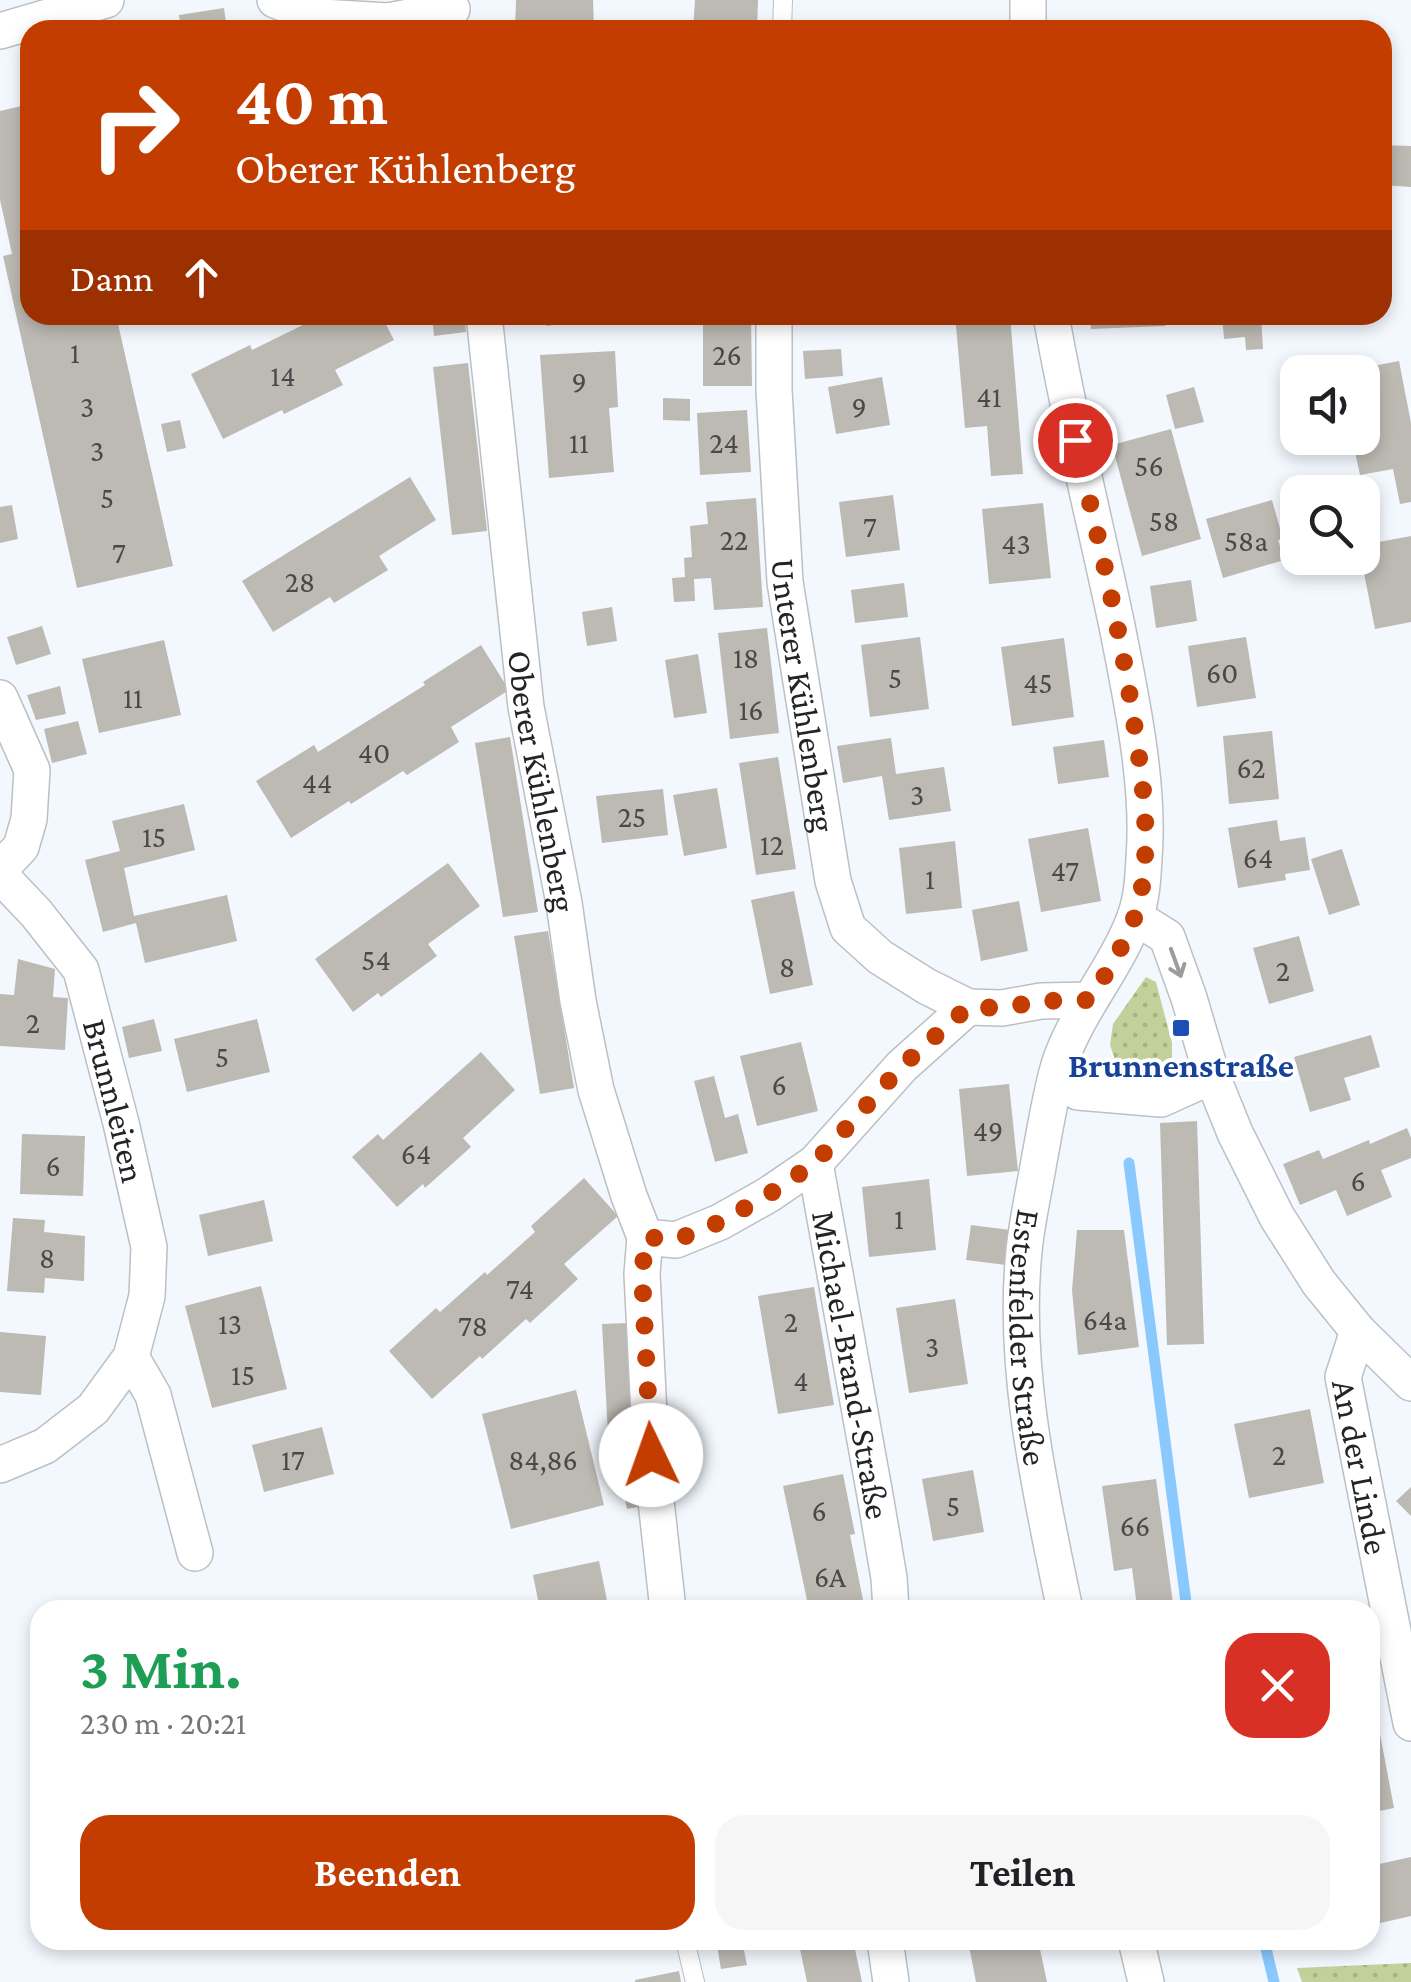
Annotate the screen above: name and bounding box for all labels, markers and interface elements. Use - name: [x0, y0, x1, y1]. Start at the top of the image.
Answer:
- icon: right: [70, 60, 200, 190]
- text: 40 m: [235, 61, 388, 139]
- text: Oberer Kühlenberg: [235, 143, 576, 193]
- icon: ahead: [174, 250, 229, 305]
- text: Dann: [70, 257, 154, 299]
- house number: 1: [70, 336, 80, 369]
- house number: 26: [712, 338, 742, 371]
- map controls: [1280, 355, 1380, 575]
- button: sound: [1280, 355, 1380, 455]
- house number: 14: [270, 359, 296, 392]
- house number: 9: [571, 365, 587, 398]
- house number: 41: [976, 380, 1002, 413]
- house number: 3: [80, 390, 94, 423]
- house number: 9: [851, 390, 867, 423]
- pin: [1033, 398, 1118, 483]
- icon: arrive: [1048, 413, 1103, 468]
- house number: 11: [569, 426, 589, 459]
- house number: 24: [709, 426, 739, 459]
- house number: 3: [90, 434, 104, 467]
- house number: 56: [1134, 449, 1164, 482]
- button: search: [1280, 475, 1380, 575]
- house number: 5: [100, 481, 114, 514]
- house number: 58: [1149, 504, 1179, 537]
- house number: 7: [863, 510, 877, 543]
- house number: 22: [720, 523, 748, 556]
- house number: 58a: [1224, 524, 1268, 557]
- house number: 43: [1001, 527, 1031, 560]
- house number: 7: [112, 536, 126, 569]
- street label: Unterer Kühlenberg: [764, 557, 844, 835]
- house number: 28: [285, 565, 315, 598]
- house number: 18: [733, 641, 759, 674]
- street label: Oberer Kühlenberg: [501, 648, 585, 915]
- house number: 60: [1206, 656, 1238, 689]
- house number: 5: [888, 661, 902, 694]
- house number: 45: [1023, 666, 1053, 699]
- house number: 11: [123, 681, 143, 714]
- house number: 16: [738, 693, 764, 726]
- house number: 40: [358, 736, 390, 769]
- house number: 62: [1237, 751, 1265, 784]
- house number: 44: [302, 766, 332, 799]
- house number: 3: [910, 778, 924, 811]
- house number: 25: [618, 800, 646, 833]
- house number: 15: [142, 820, 166, 853]
- house number: 12: [760, 828, 784, 861]
- house number: 64: [1243, 841, 1273, 874]
- house number: 47: [1051, 854, 1079, 887]
- house number: 1: [925, 862, 935, 895]
- house number: 54: [361, 943, 391, 976]
- one-way arrow: [1168, 946, 1186, 977]
- house number: 8: [779, 950, 795, 983]
- house number: 2: [1276, 954, 1290, 987]
- house number: 2: [26, 1006, 40, 1039]
- street label: Brunnleiten: [75, 1015, 153, 1186]
- marker: Brunnenstraße: [1170, 1017, 1192, 1039]
- house number: 5: [215, 1040, 229, 1073]
- place label: Brunnenstraße: [1068, 1046, 1294, 1085]
- house number: 6: [771, 1068, 787, 1101]
- house number: 49: [973, 1114, 1003, 1147]
- house number: 64: [401, 1137, 431, 1170]
- house number: 6: [45, 1149, 61, 1182]
- house number: 6: [1350, 1164, 1366, 1197]
- house number: 1: [894, 1202, 904, 1235]
- street label: Michael-Brand-Straße: [804, 1207, 898, 1522]
- street label: Estenfelder Straße: [1002, 1207, 1056, 1468]
- house number: 8: [39, 1241, 55, 1274]
- house number: 74: [506, 1272, 534, 1305]
- house number: 64a: [1083, 1303, 1127, 1336]
- house number: 2: [784, 1305, 798, 1338]
- house number: 13: [218, 1307, 242, 1340]
- house number: 78: [458, 1309, 488, 1342]
- house number: 3: [925, 1330, 939, 1363]
- house number: 15: [231, 1358, 255, 1391]
- house number: 4: [793, 1364, 809, 1397]
- street label: An der Linde: [1324, 1376, 1397, 1558]
- position arrow: [599, 1403, 703, 1507]
- house number: 2: [1272, 1438, 1286, 1471]
- house number: 17: [281, 1443, 305, 1476]
- house number: 84,86: [508, 1443, 578, 1476]
- house number: 5: [946, 1489, 960, 1522]
- house number: 6: [811, 1494, 827, 1527]
- house number: 66: [1120, 1509, 1150, 1542]
- house number: 6A: [814, 1560, 847, 1593]
- button: close: [1225, 1633, 1330, 1738]
- text: 3 Min.: [80, 1634, 242, 1701]
- text: 230 m · 20:21: [80, 1705, 246, 1741]
- button: Beenden: [80, 1815, 695, 1930]
- button: Teilen: [715, 1815, 1330, 1930]

